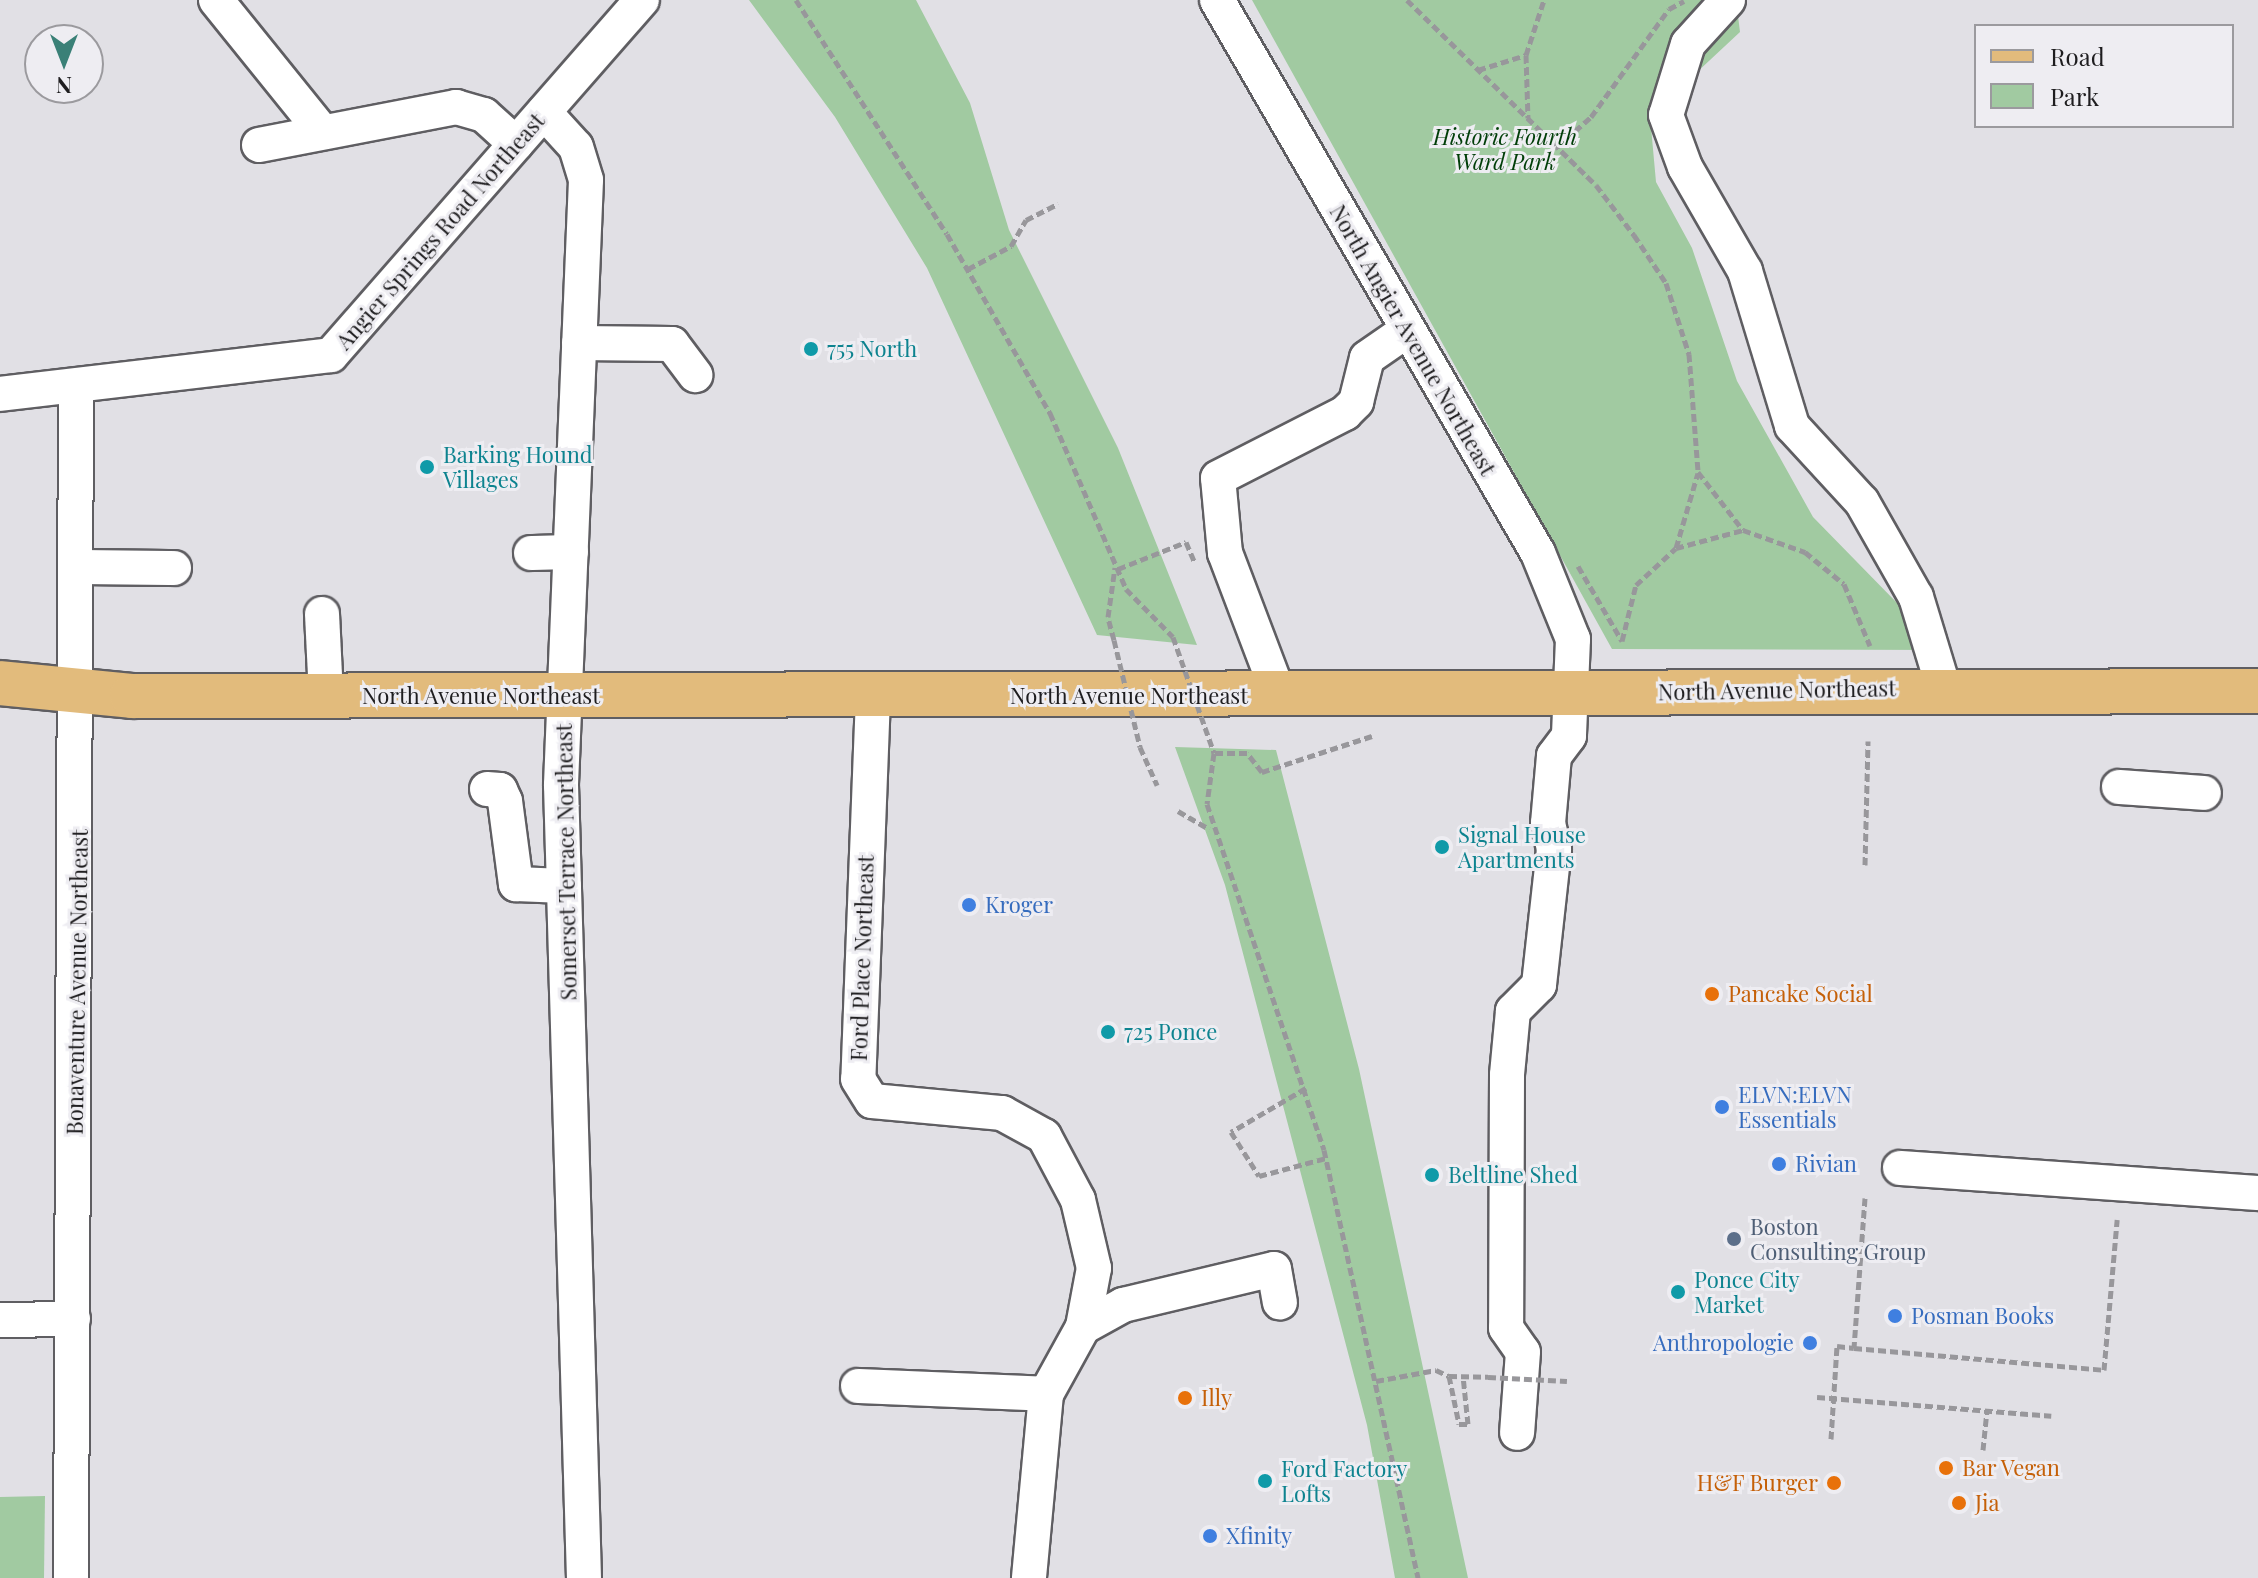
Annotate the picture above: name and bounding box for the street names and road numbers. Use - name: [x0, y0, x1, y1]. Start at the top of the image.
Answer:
- street label: Angier Springs Road Northeast: [330, 107, 550, 355]
- street label: North Angier Avenue Northeast: [1324, 199, 1502, 481]
- street label: North Avenue Northeast: [1657, 675, 1897, 705]
- street label: North Avenue Northeast: [362, 683, 600, 709]
- street label: North Avenue Northeast: [1010, 683, 1248, 709]
- street label: Somerset Terrace Northeast: [550, 723, 582, 1001]
- street label: Bonaventure Avenue Northeast: [61, 828, 93, 1136]
- street label: Ford Place Northeast: [845, 854, 879, 1062]

